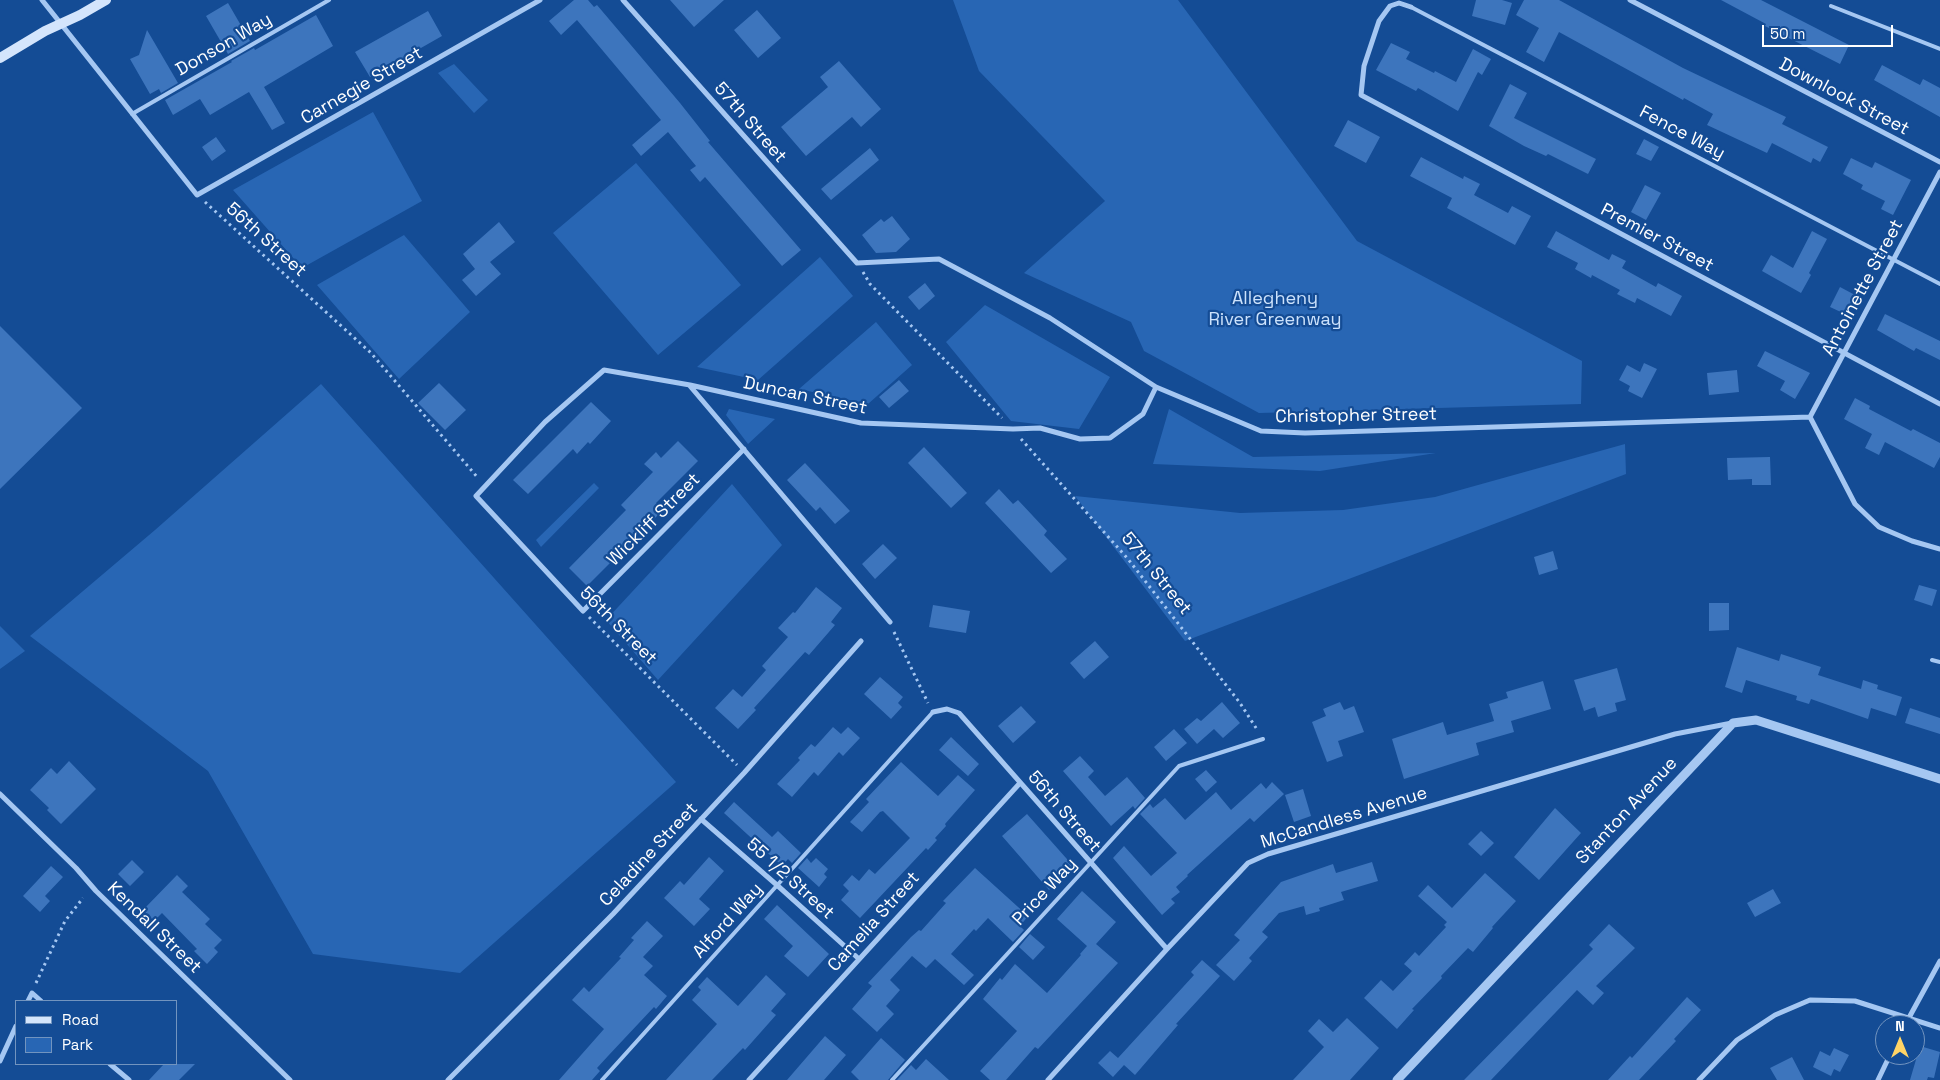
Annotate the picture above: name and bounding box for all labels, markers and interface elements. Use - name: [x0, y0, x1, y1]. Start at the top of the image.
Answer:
- street label: Donson Way: [172, 9, 276, 81]
- scale bar: [1765, 15, 1896, 47]
- text: 50 m: [1770, 24, 1805, 43]
- street label: Carnegie Street: [297, 42, 427, 130]
- street label: Downlook Street: [1775, 54, 1913, 140]
- street label: 57th Street: [709, 78, 791, 168]
- street label: Fence Way: [1635, 101, 1729, 165]
- street label: 56th Street: [221, 198, 311, 282]
- street label: Premier Street: [1597, 199, 1717, 277]
- street label: Antoinette Street: [1818, 216, 1908, 360]
- park label: Allegheny River Greenway: [1208, 288, 1342, 330]
- street label: Duncan Street: [741, 372, 869, 420]
- street label: Christopher Street: [1275, 404, 1437, 428]
- street label: Wickliff Street: [603, 469, 705, 571]
- street label: 57th Street: [1116, 528, 1196, 620]
- street label: 56th Street: [575, 583, 661, 669]
- street label: Stanton Avenue: [1572, 753, 1682, 869]
- street label: 56th Street: [1023, 767, 1105, 857]
- street label: McCandless Avenue: [1258, 782, 1430, 854]
- street label: Celadine Street: [595, 799, 703, 911]
- street label: 55 1/2 Street: [742, 834, 838, 924]
- street label: Price Way: [1008, 854, 1082, 930]
- street label: Camelia Street: [824, 868, 924, 976]
- street label: Kendall Street: [102, 878, 206, 978]
- street label: Alford Way: [689, 879, 767, 963]
- legend: [15, 1000, 178, 1065]
- text: Road: [62, 1010, 99, 1029]
- north arrow: [1875, 1015, 1925, 1065]
- text: N: [1895, 1017, 1905, 1035]
- text: Park: [62, 1035, 93, 1054]

